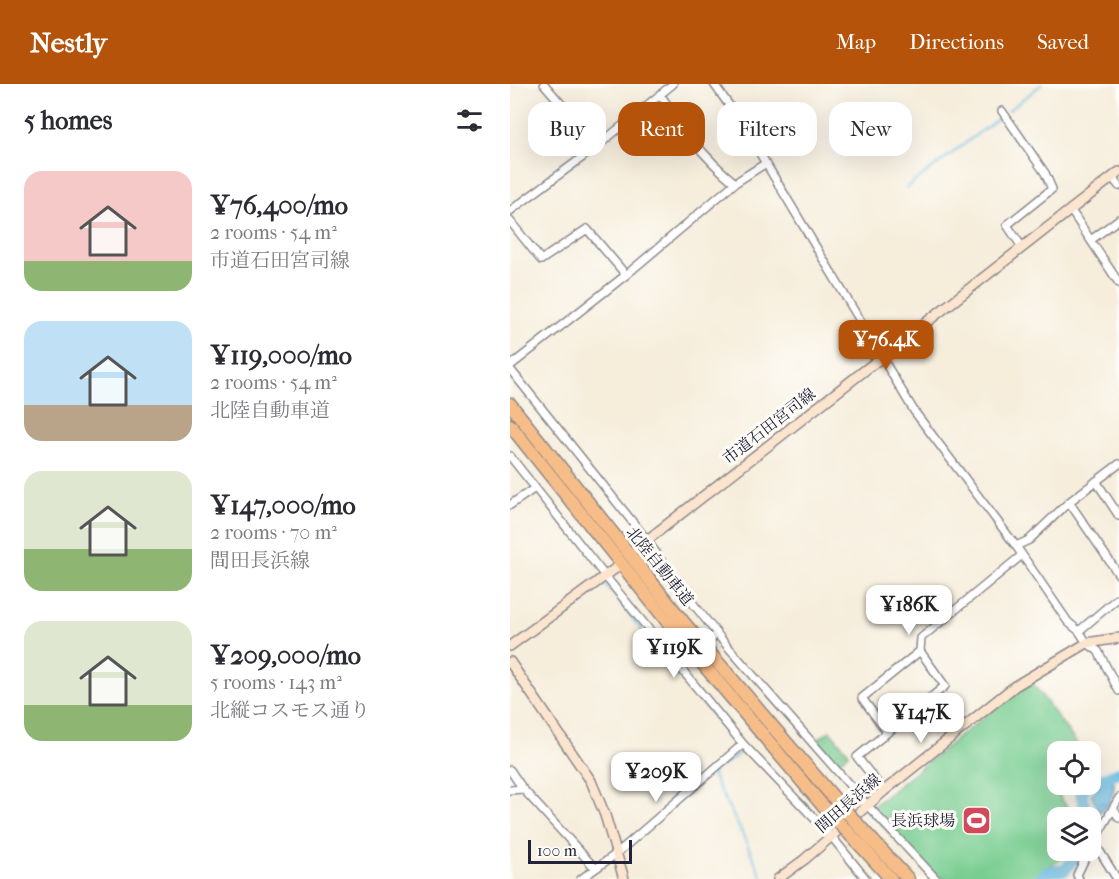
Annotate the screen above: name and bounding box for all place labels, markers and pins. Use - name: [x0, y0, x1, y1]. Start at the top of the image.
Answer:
- pin: ¥76.4K: [837, 320, 935, 371]
- pin: ¥186K: [867, 585, 951, 636]
- pin: ¥119K: [632, 628, 716, 679]
- pin: ¥147K: [879, 693, 963, 744]
- pin: ¥209K: [614, 752, 698, 803]
- sports icon: 長浜球場: [960, 804, 992, 836]
- place label: 長浜球場: [891, 811, 955, 830]

